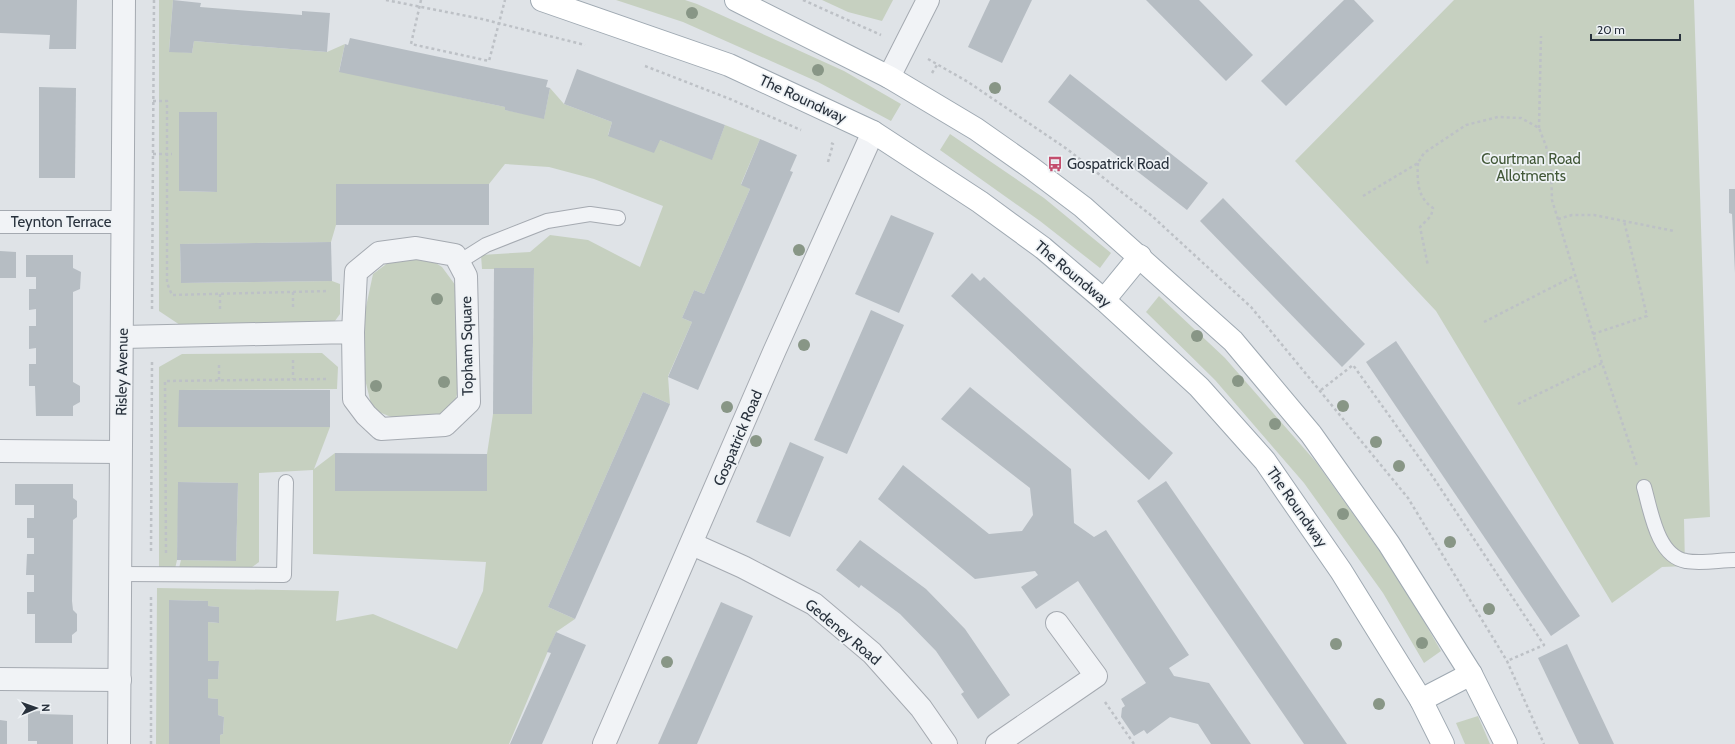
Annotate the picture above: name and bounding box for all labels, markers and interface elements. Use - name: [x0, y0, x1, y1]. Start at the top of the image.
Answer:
- scale bar: [1591, 16, 1680, 42]
- text: 20 m: [1597, 22, 1625, 37]
- street label: The Roundway: [757, 71, 850, 127]
- park label: Courtman Road Allotments: [1481, 150, 1581, 185]
- bus stop icon: Gospatrick Road: [1046, 155, 1064, 173]
- place label: Gospatrick Road: [1067, 155, 1169, 173]
- street label: Teynton Terrace: [11, 213, 112, 231]
- street label: The Roundway: [1031, 237, 1115, 311]
- street label: Topham Square: [457, 296, 477, 396]
- street label: Risley Avenue: [112, 328, 132, 416]
- street label: Gospatrick Road: [710, 387, 766, 489]
- street label: The Roundway: [1263, 463, 1332, 551]
- street label: Gedeney Road: [802, 595, 884, 669]
- north arrow: [16, 688, 56, 728]
- text: N: [39, 704, 53, 712]

